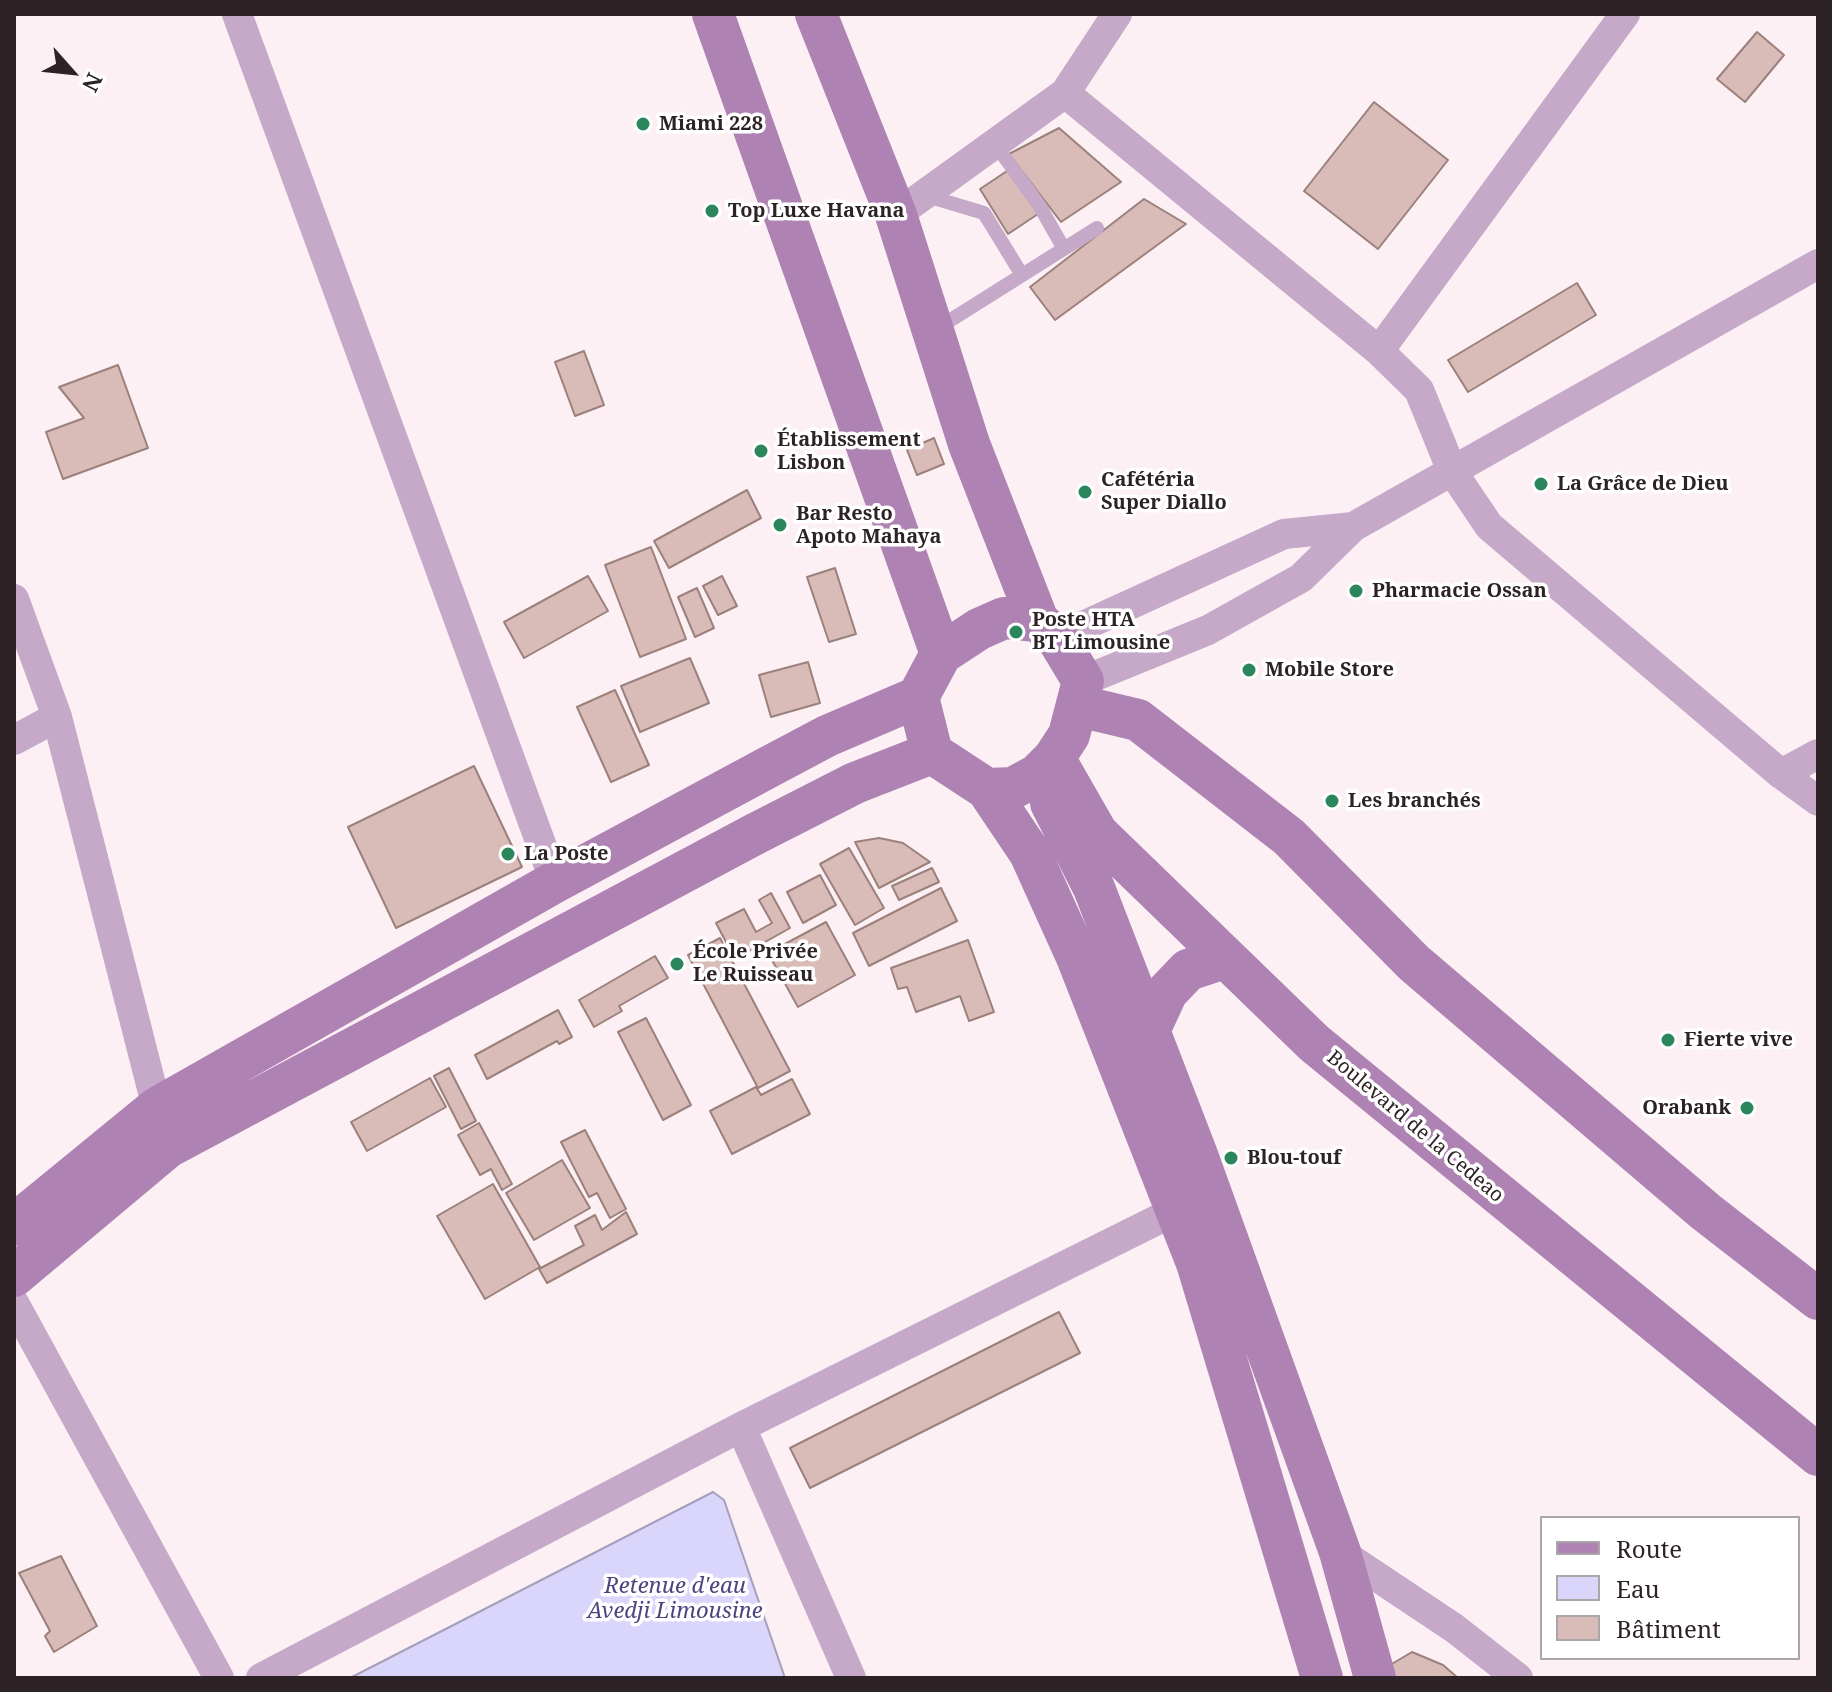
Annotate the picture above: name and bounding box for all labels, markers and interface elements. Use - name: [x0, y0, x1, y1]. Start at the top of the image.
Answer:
- north arrow: [32, 32, 112, 112]
- text: N: [76, 68, 111, 97]
- place label: Miami 228: [659, 112, 763, 136]
- marker: Miami 228: [634, 115, 652, 133]
- place label: Top Luxe Havana: [728, 199, 904, 223]
- marker: Top Luxe Havana: [703, 202, 721, 220]
- place label: Établissement Lisbon: [777, 428, 920, 475]
- marker: Établissement Lisbon: [752, 442, 770, 460]
- place label: Cafétéria Super Diallo: [1101, 468, 1227, 515]
- place label: La Grâce de Dieu: [1557, 472, 1729, 496]
- marker: La Grâce de Dieu: [1532, 475, 1550, 493]
- marker: Cafétéria Super Diallo: [1076, 483, 1094, 501]
- place label: Bar Resto Apoto Mahaya: [796, 502, 941, 549]
- marker: Bar Resto Apoto Mahaya: [771, 516, 789, 534]
- place label: Pharmacie Ossan: [1372, 579, 1547, 603]
- marker: Pharmacie Ossan: [1347, 582, 1365, 600]
- place label: Poste HTA BT Limousine: [1032, 608, 1170, 655]
- marker: Poste HTA BT Limousine: [1007, 623, 1025, 641]
- place label: Mobile Store: [1265, 658, 1394, 682]
- marker: Mobile Store: [1240, 661, 1258, 679]
- place label: Les branchés: [1348, 789, 1481, 813]
- marker: Les branchés: [1323, 792, 1341, 810]
- place label: La Poste: [524, 842, 608, 866]
- marker: La Poste: [499, 845, 517, 863]
- place label: École Privée Le Ruisseau: [693, 940, 818, 987]
- marker: École Privée Le Ruisseau: [668, 955, 686, 973]
- place label: Fierte vive: [1684, 1028, 1793, 1052]
- marker: Fierte vive: [1659, 1031, 1677, 1049]
- street label: Boulevard de la Cedeao: [1322, 1046, 1508, 1208]
- place label: Orabank: [1642, 1096, 1731, 1120]
- marker: Orabank: [1738, 1099, 1756, 1117]
- place label: Blou-touf: [1247, 1146, 1341, 1170]
- marker: Blou-touf: [1222, 1149, 1240, 1167]
- legend: [1540, 1516, 1800, 1660]
- text: Route: [1616, 1532, 1682, 1565]
- text: Eau: [1616, 1572, 1660, 1605]
- water label: Retenue d'eau Avedji Limousine: [587, 1574, 763, 1626]
- text: Bâtiment: [1616, 1612, 1721, 1645]

